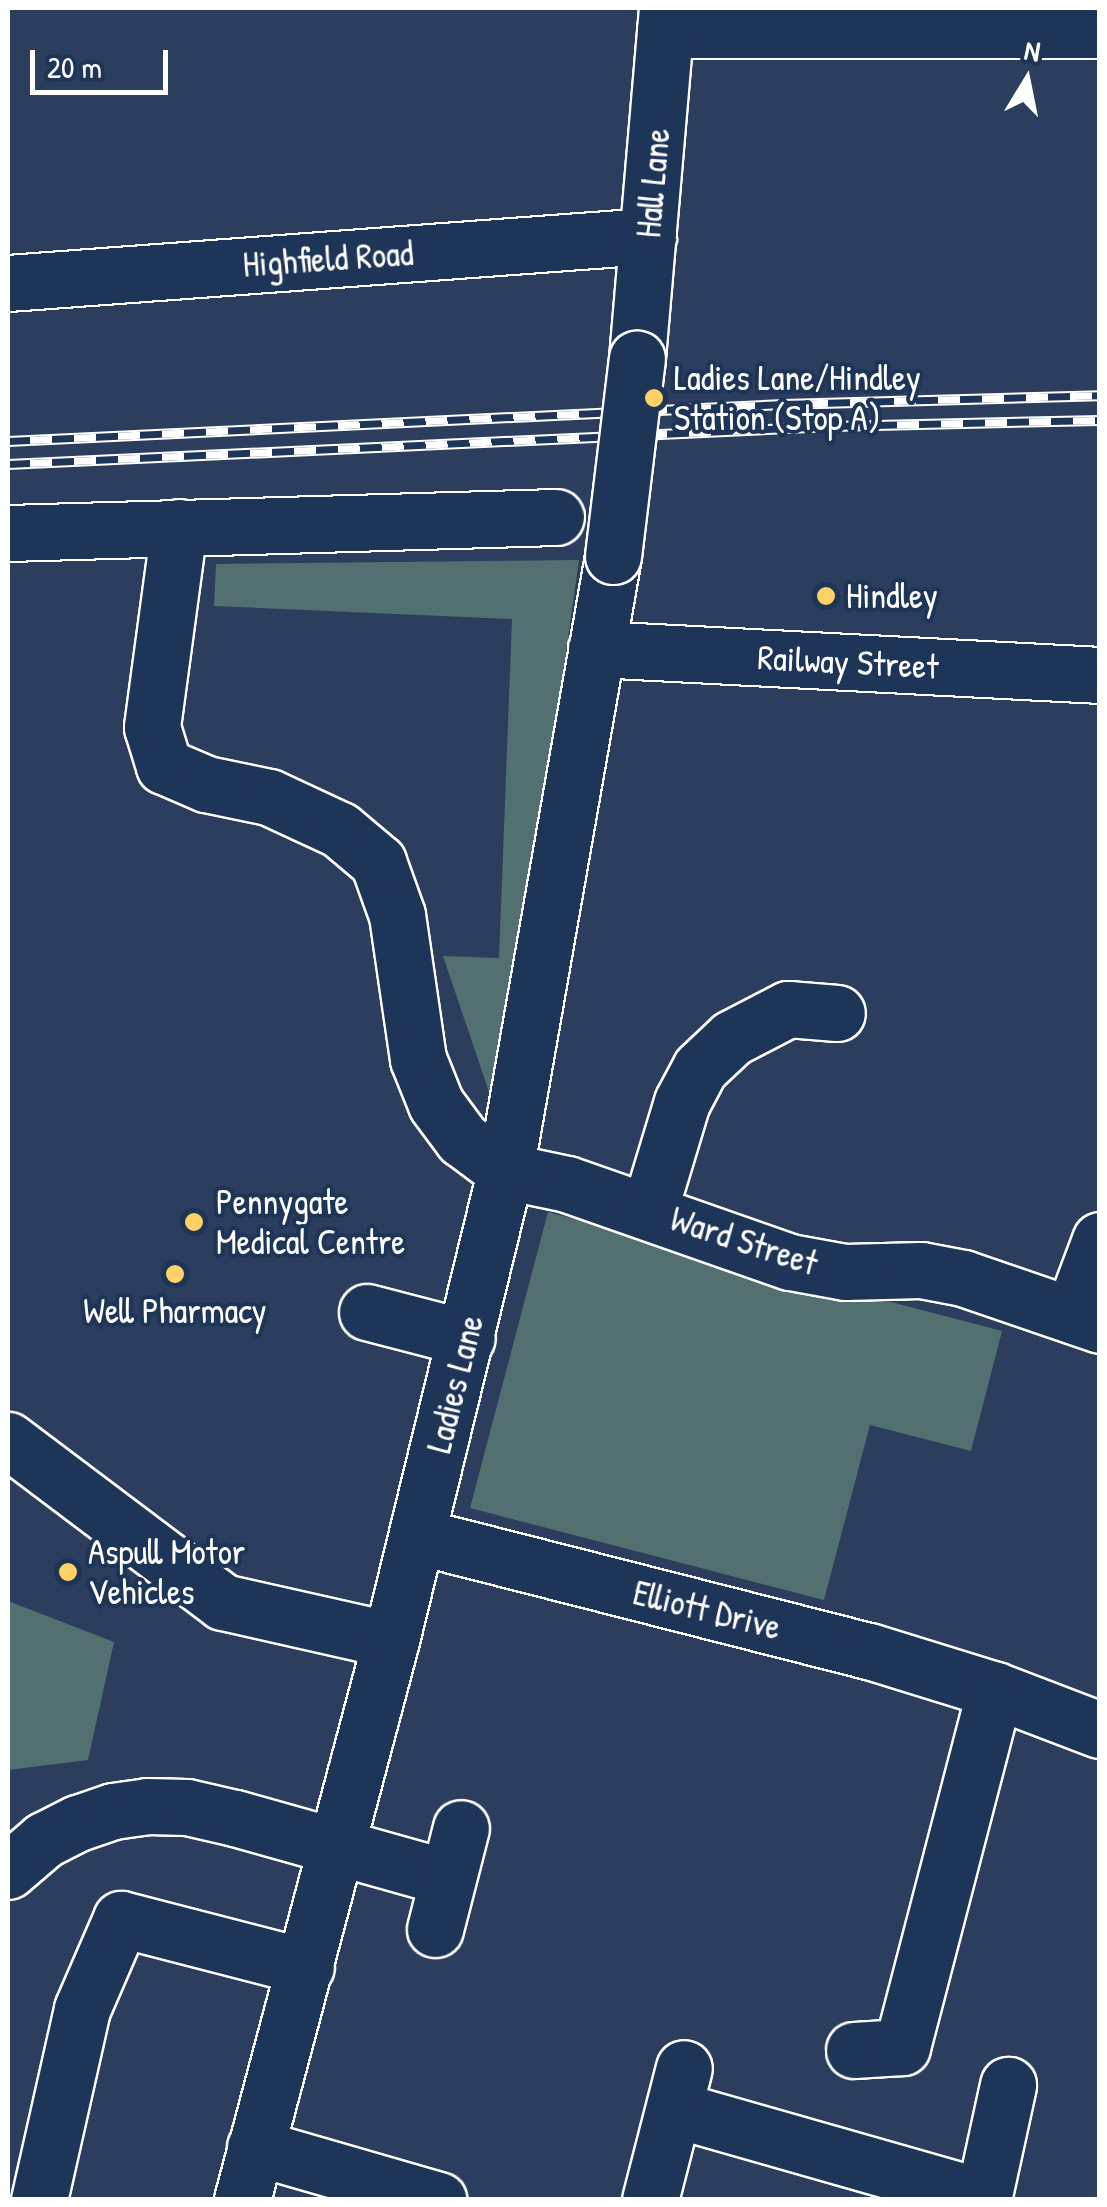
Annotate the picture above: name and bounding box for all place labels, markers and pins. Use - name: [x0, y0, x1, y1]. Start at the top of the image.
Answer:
- place label: Ladies Lane/Hindley Station (Stop A): [674, 357, 921, 439]
- marker: Ladies Lane/Hindley Station (Stop A): [643, 387, 665, 409]
- place label: Hindley: [846, 575, 938, 617]
- marker: Hindley: [815, 585, 837, 607]
- place label: Pennygate Medical Centre: [216, 1181, 405, 1263]
- marker: Pennygate Medical Centre: [181, 1209, 207, 1235]
- marker: Well Pharmacy: [164, 1263, 186, 1285]
- place label: Well Pharmacy: [83, 1290, 267, 1332]
- place label: Aspull Motor Vehicles: [88, 1531, 245, 1613]
- marker: Aspull Motor Vehicles: [57, 1561, 79, 1583]

